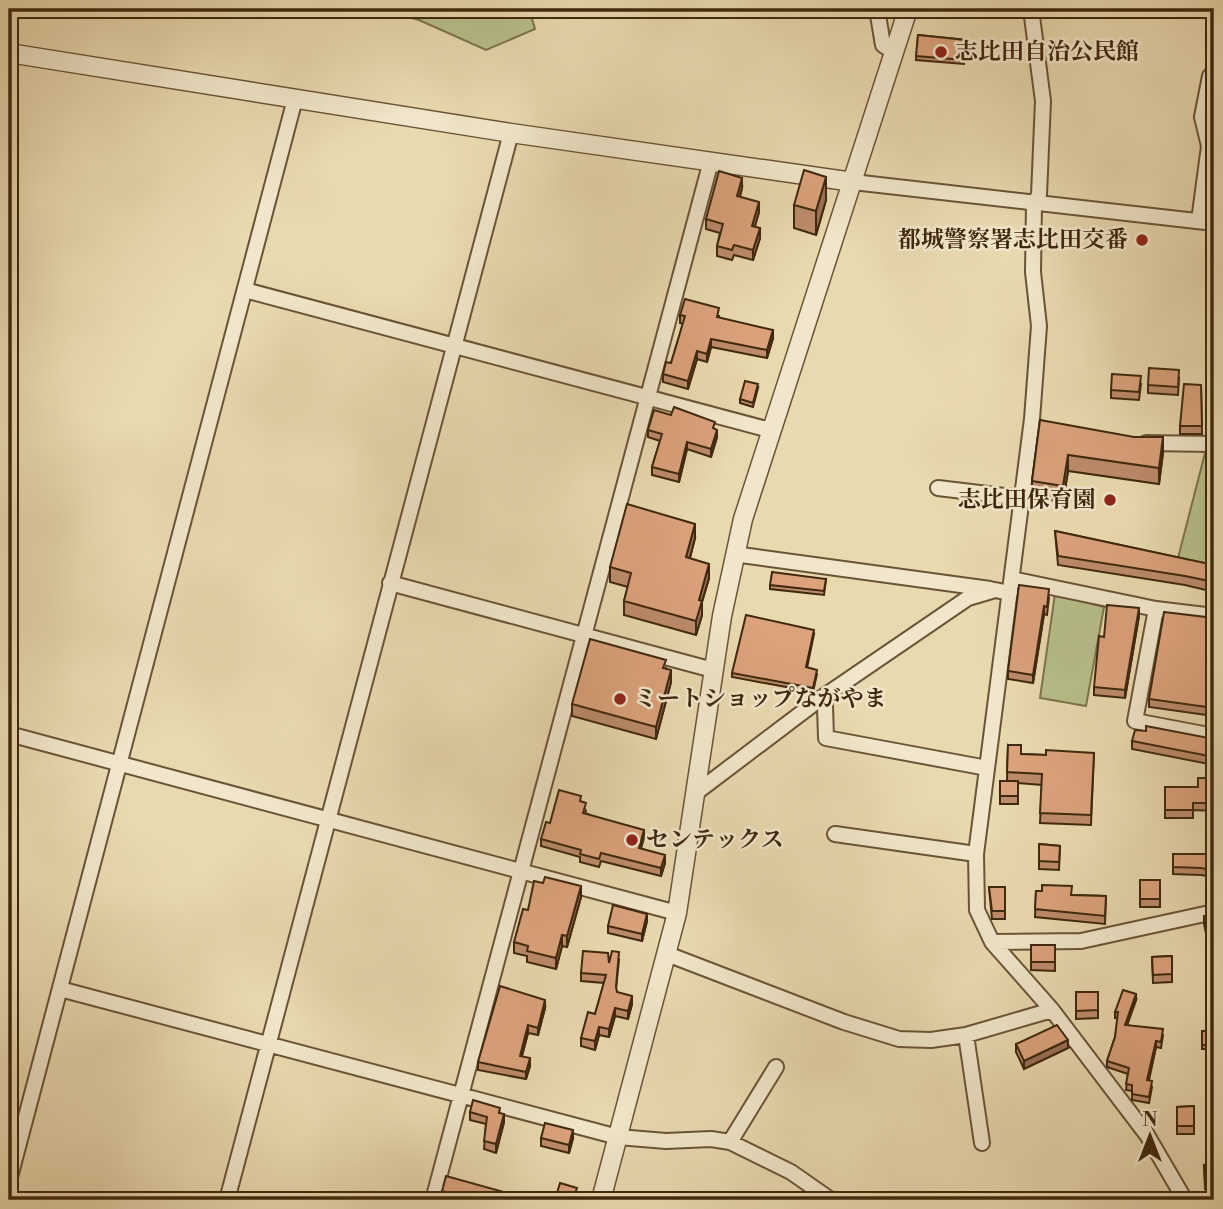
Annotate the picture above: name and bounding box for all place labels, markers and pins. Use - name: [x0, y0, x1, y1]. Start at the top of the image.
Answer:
- place label: 志比田自治公民館: [955, 38, 1139, 66]
- marker: 志比田自治公民館: [933, 44, 949, 60]
- place label: 都城警察署志比田交番: [898, 226, 1128, 254]
- marker: 都城警察署志比田交番: [1134, 232, 1150, 248]
- place label: 志比田保育園: [958, 486, 1096, 514]
- marker: 志比田保育園: [1102, 492, 1118, 508]
- place label: ミートショップながやま: [634, 685, 887, 713]
- marker: ミートショップながやま: [612, 691, 628, 707]
- place label: センテックス: [646, 826, 784, 854]
- marker: センテックス: [624, 832, 640, 848]

